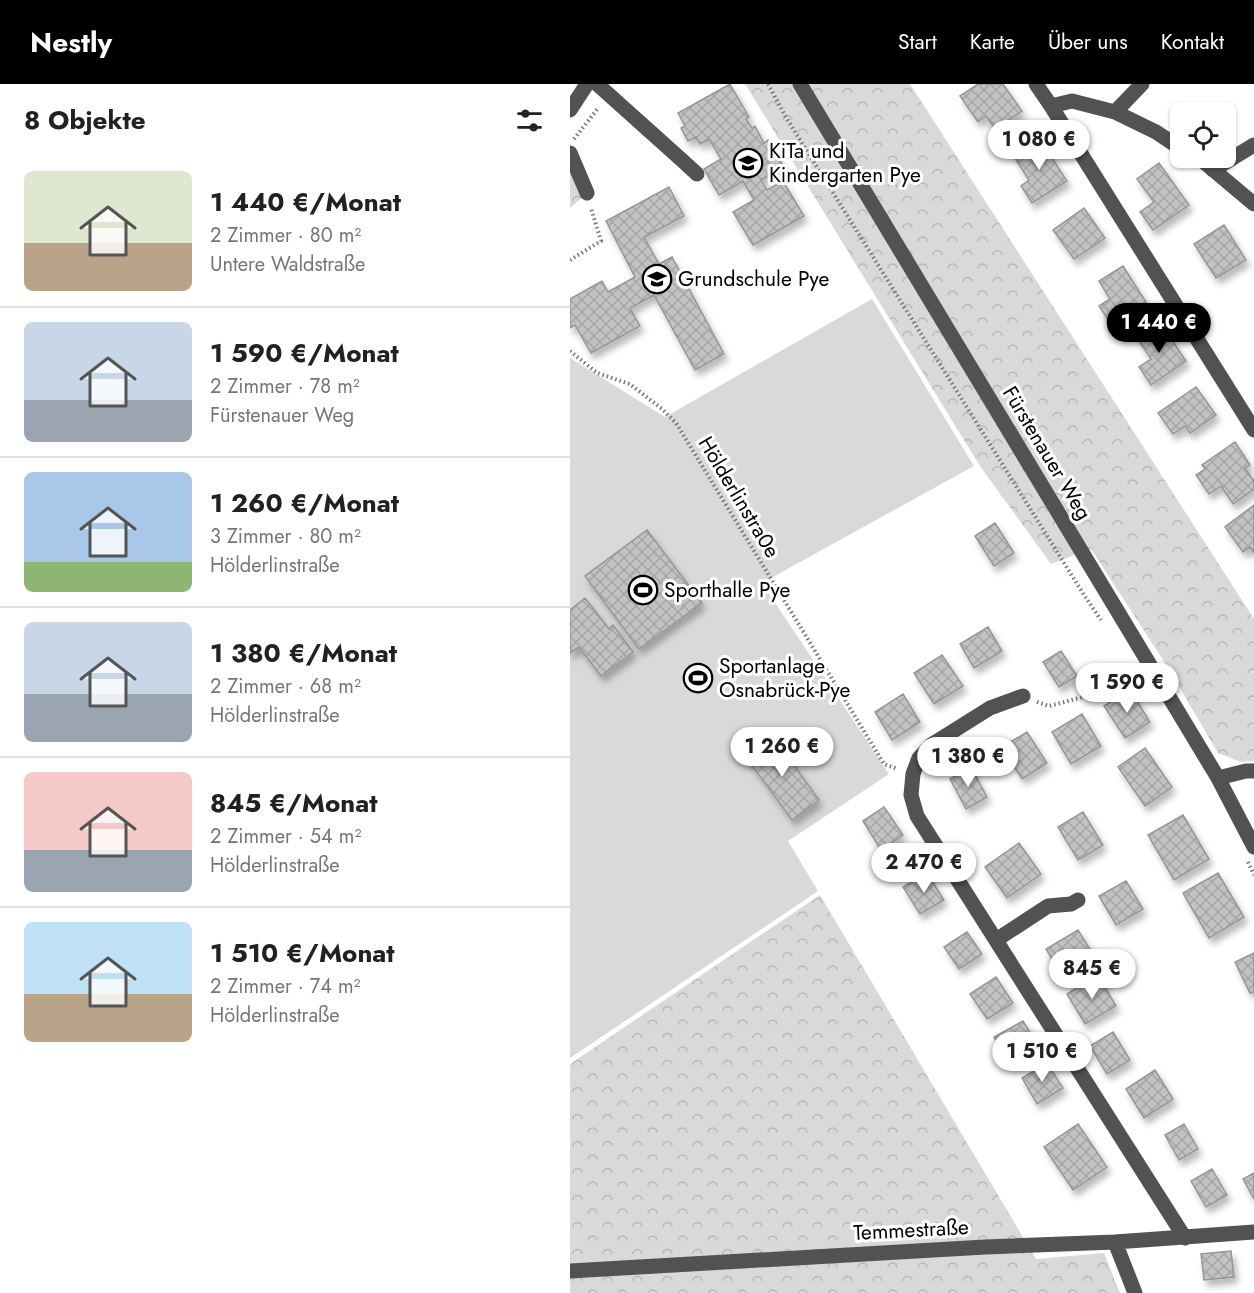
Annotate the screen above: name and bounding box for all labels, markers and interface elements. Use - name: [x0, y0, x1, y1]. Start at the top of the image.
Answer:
- text: Nestly: [30, 22, 112, 63]
- text: Start: [898, 27, 937, 57]
- text: Karte: [970, 27, 1015, 57]
- text: Über uns: [1048, 27, 1128, 57]
- text: Kontakt: [1161, 27, 1224, 57]
- text: 8 Objekte: [24, 101, 146, 139]
- map controls: [1170, 102, 1236, 168]
- button: locate: [1170, 102, 1236, 168]
- icon: filters: [513, 104, 546, 137]
- pin: 1 080 €: [984, 120, 1094, 171]
- text: 1 080 €: [1002, 125, 1076, 154]
- place label: KiTa und Kindergarten Pye: [769, 136, 921, 190]
- school or university icon: KiTa und Kindergarten Pye: [732, 147, 764, 179]
- text: 1 440 €/Monat: [210, 183, 401, 221]
- icon: home: [72, 195, 144, 267]
- text: 2 Zimmer · 80 m²: [210, 221, 361, 250]
- text: Untere Waldstraße: [210, 250, 365, 279]
- school or university icon: Grundschule Pye: [641, 263, 673, 295]
- place label: Grundschule Pye: [678, 264, 829, 294]
- pin: 1 440 €: [1104, 303, 1214, 354]
- text: 1 440 €: [1121, 308, 1197, 337]
- text: 1 590 €/Monat: [210, 334, 399, 372]
- icon: home: [72, 346, 144, 418]
- text: 2 Zimmer · 78 m²: [210, 372, 360, 401]
- street label: Fürstenauer Weg: [995, 380, 1099, 526]
- text: Fürstenauer Weg: [210, 401, 354, 430]
- street label: Hölderlinstra0e: [691, 431, 787, 564]
- text: 1 260 €/Monat: [210, 484, 399, 522]
- icon: home: [72, 496, 144, 568]
- text: 3 Zimmer · 80 m²: [210, 522, 361, 551]
- text: Hölderlinstraße: [210, 551, 340, 580]
- sports icon: Sporthalle Pye: [627, 574, 659, 606]
- place label: Sporthalle Pye: [664, 575, 791, 605]
- text: 1 380 €/Monat: [210, 634, 397, 672]
- icon: home: [72, 646, 144, 718]
- place label: Sportanlage Osnabrück-Pye: [719, 651, 850, 705]
- sports icon: Sportanlage Osnabrück-Pye: [682, 662, 714, 694]
- pin: 1 590 €: [1072, 663, 1182, 714]
- text: 1 590 €: [1090, 668, 1164, 697]
- text: 2 Zimmer · 68 m²: [210, 672, 361, 701]
- text: Hölderlinstraße: [210, 701, 340, 730]
- pin: 1 260 €: [727, 727, 837, 778]
- text: 1 260 €: [744, 732, 820, 761]
- pin: 1 380 €: [913, 737, 1023, 788]
- text: 1 380 €: [931, 742, 1005, 771]
- text: 845 €/Monat: [210, 784, 378, 822]
- icon: home: [72, 796, 144, 868]
- text: 2 Zimmer · 54 m²: [210, 822, 361, 851]
- pin: 2 470 €: [869, 843, 979, 894]
- text: 2 470 €: [885, 848, 963, 877]
- text: Hölderlinstraße: [210, 851, 340, 880]
- text: 1 510 €/Monat: [210, 934, 395, 972]
- icon: home: [72, 946, 144, 1018]
- pin: 845 €: [1050, 949, 1134, 1000]
- text: 845 €: [1063, 954, 1121, 983]
- text: 2 Zimmer · 74 m²: [210, 972, 361, 1001]
- text: Hölderlinstraße: [210, 1001, 340, 1030]
- pin: 1 510 €: [987, 1032, 1097, 1083]
- text: 1 510 €: [1006, 1037, 1078, 1066]
- street label: Temmestraße: [853, 1212, 970, 1248]

